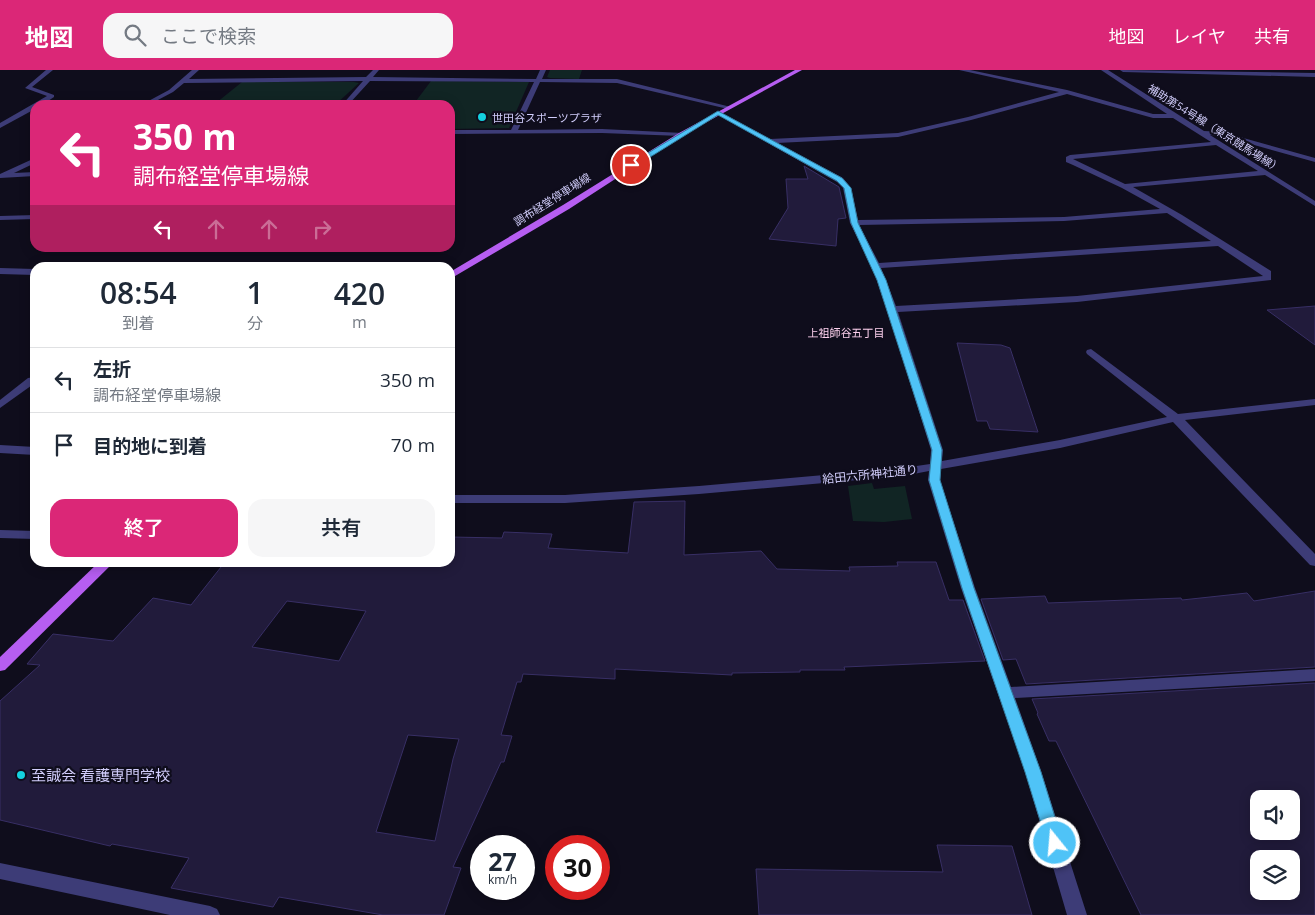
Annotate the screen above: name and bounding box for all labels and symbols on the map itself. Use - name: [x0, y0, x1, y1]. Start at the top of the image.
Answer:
- street label: 補助第54号線（東京競馬場線）: [1145, 80, 1285, 176]
- place label: 世田谷スポーツプラザ: [492, 110, 602, 125]
- marker: 世田谷スポーツプラザ: [476, 111, 488, 123]
- pin: [610, 144, 652, 186]
- street label: 調布経堂停車場線: [511, 169, 593, 229]
- district label: 上祖師谷五丁目: [808, 325, 885, 340]
- street label: 給田六所神社通り: [821, 461, 919, 487]
- place label: 至誠会 看護専門学校: [31, 765, 170, 785]
- marker: 至誠会 看護専門学校: [15, 769, 27, 781]
- position arrow: [1028, 816, 1080, 868]
- speed limit sign: 30: [545, 835, 610, 900]

